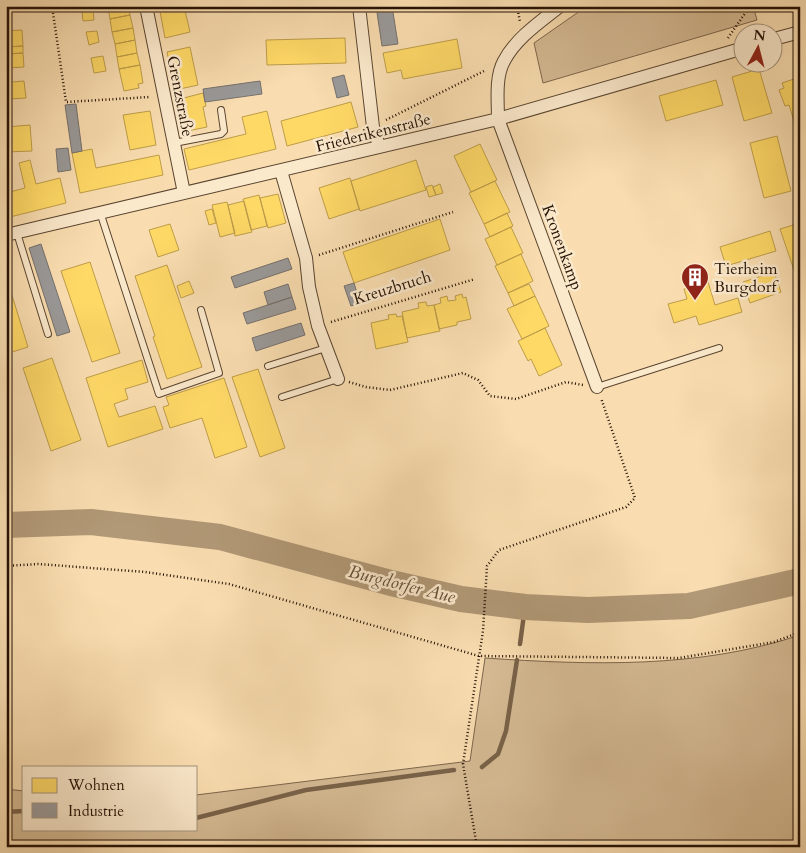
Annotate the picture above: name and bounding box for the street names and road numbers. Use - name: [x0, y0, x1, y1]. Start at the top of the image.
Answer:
- street label: Grenzstraße: [161, 54, 199, 139]
- street label: Friederikenstraße: [313, 108, 433, 158]
- street label: Kronenkamp: [536, 202, 588, 293]
- street label: Kreuzbruch: [351, 266, 434, 310]

